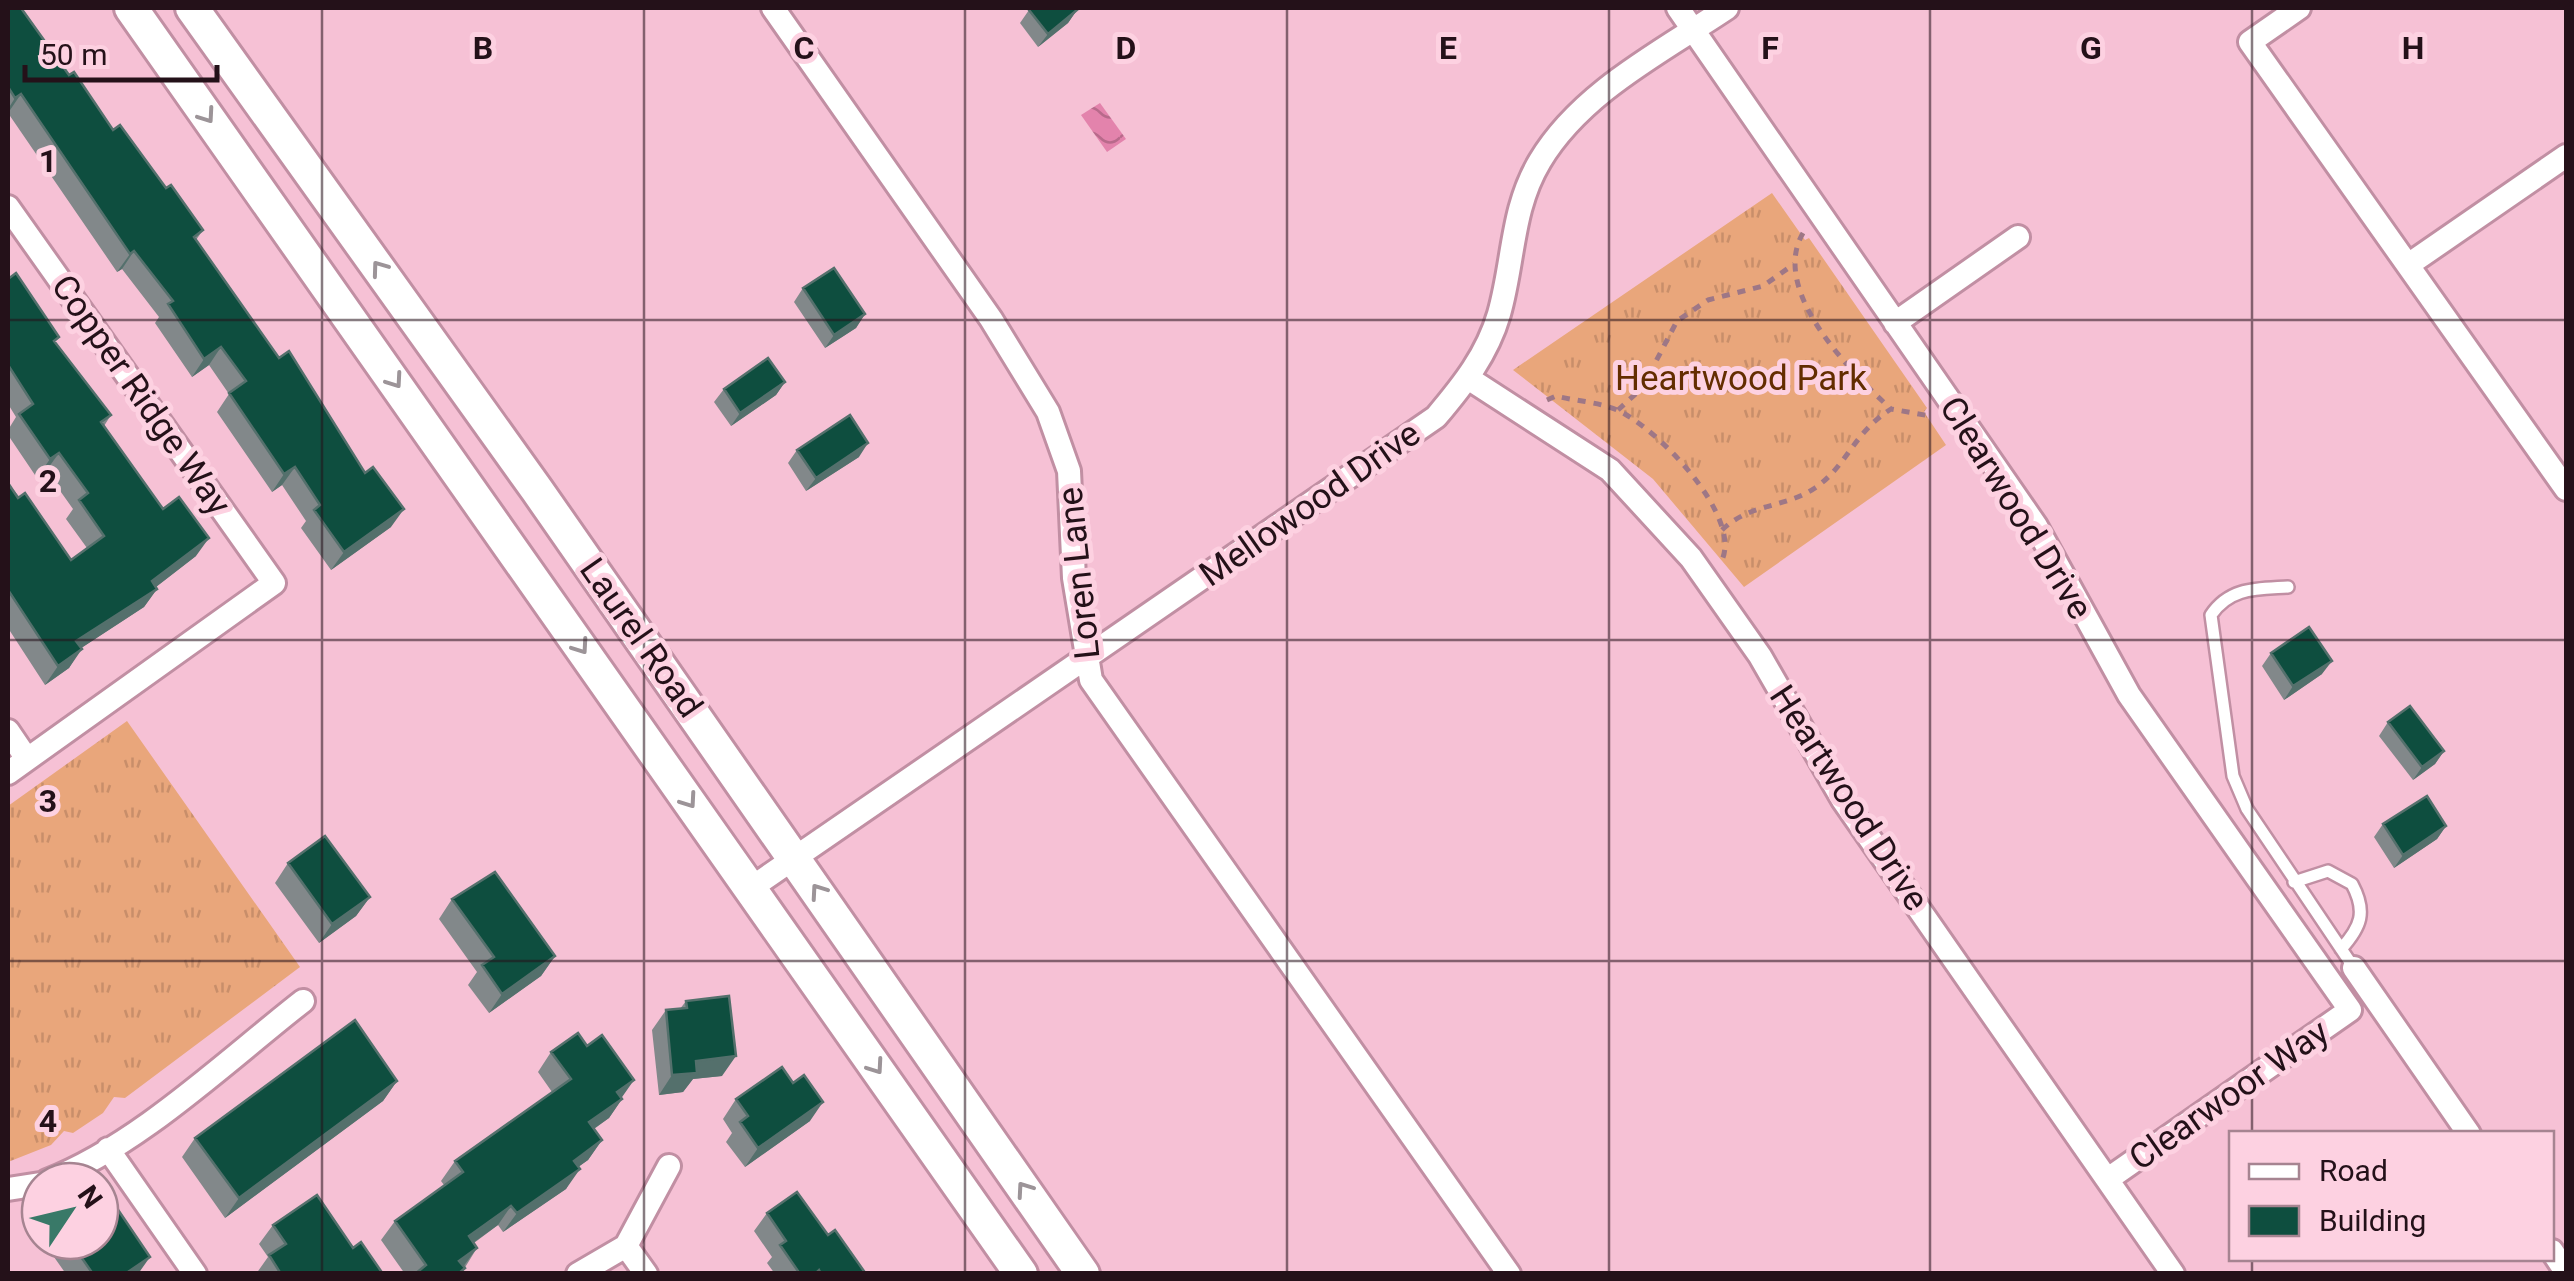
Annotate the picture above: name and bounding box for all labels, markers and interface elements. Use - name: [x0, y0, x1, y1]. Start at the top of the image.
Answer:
- scale bar: [25, 20, 218, 82]
- text: B: [473, 29, 493, 67]
- text: C: [794, 29, 814, 67]
- text: D: [1116, 29, 1136, 67]
- text: E: [1439, 29, 1457, 67]
- text: F: [1761, 29, 1779, 67]
- text: G: [2080, 29, 2102, 67]
- text: H: [2402, 29, 2424, 67]
- text: 50 m: [40, 37, 107, 72]
- one-way arrow: [195, 104, 213, 123]
- text: 1: [39, 142, 57, 180]
- one-way arrow: [373, 261, 390, 279]
- street label: Copper Ridge Way: [43, 267, 239, 523]
- park label: Heartwood Park: [1615, 358, 1867, 399]
- one-way arrow: [383, 370, 401, 389]
- street label: Clearwood Drive: [1931, 389, 2101, 627]
- street label: Mellowood Drive: [1192, 413, 1428, 595]
- text: 2: [39, 462, 57, 500]
- street label: Loren Lane: [1050, 485, 1108, 661]
- street label: Laurel Road: [571, 551, 711, 725]
- one-way arrow: [569, 636, 588, 655]
- street label: Heartwood Drive: [1761, 678, 1937, 918]
- text: 3: [39, 782, 57, 820]
- one-way arrow: [677, 789, 695, 808]
- one-way arrow: [811, 884, 830, 902]
- street label: Clearwoor Way: [2122, 1011, 2337, 1179]
- one-way arrow: [864, 1056, 882, 1074]
- text: 4: [39, 1102, 57, 1140]
- legend: [2229, 1131, 2554, 1261]
- text: Road: [2319, 1153, 2388, 1188]
- north arrow: [20, 1161, 120, 1261]
- text: N: [71, 1179, 109, 1215]
- one-way arrow: [1018, 1182, 1036, 1201]
- text: Building: [2319, 1203, 2426, 1238]

